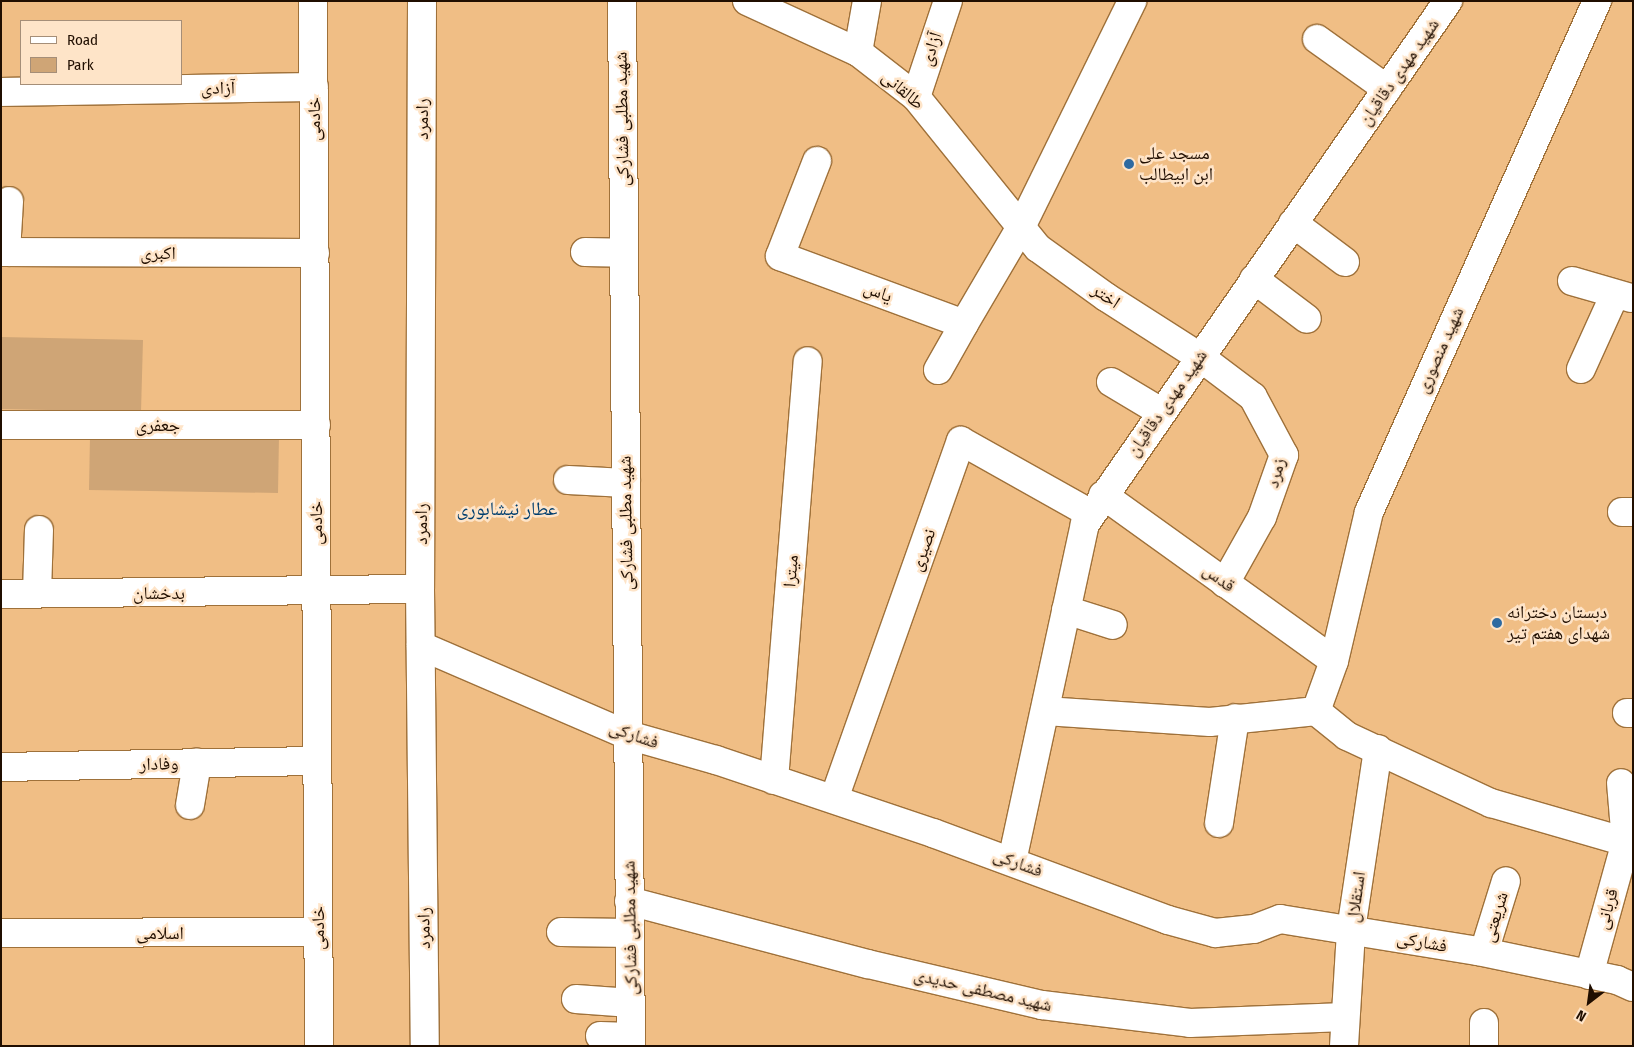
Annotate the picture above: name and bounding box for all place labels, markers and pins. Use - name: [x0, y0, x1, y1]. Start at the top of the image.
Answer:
- place label: مسجد علی ابن ابیطالب: [1139, 143, 1213, 186]
- marker: مسجد علی ابن ابیطالب: [1123, 158, 1135, 170]
- place label: دبستان دخترانه شهدای هفتم تیر: [1507, 602, 1610, 644]
- marker: دبستان دخترانه شهدای هفتم تیر: [1491, 617, 1503, 629]

